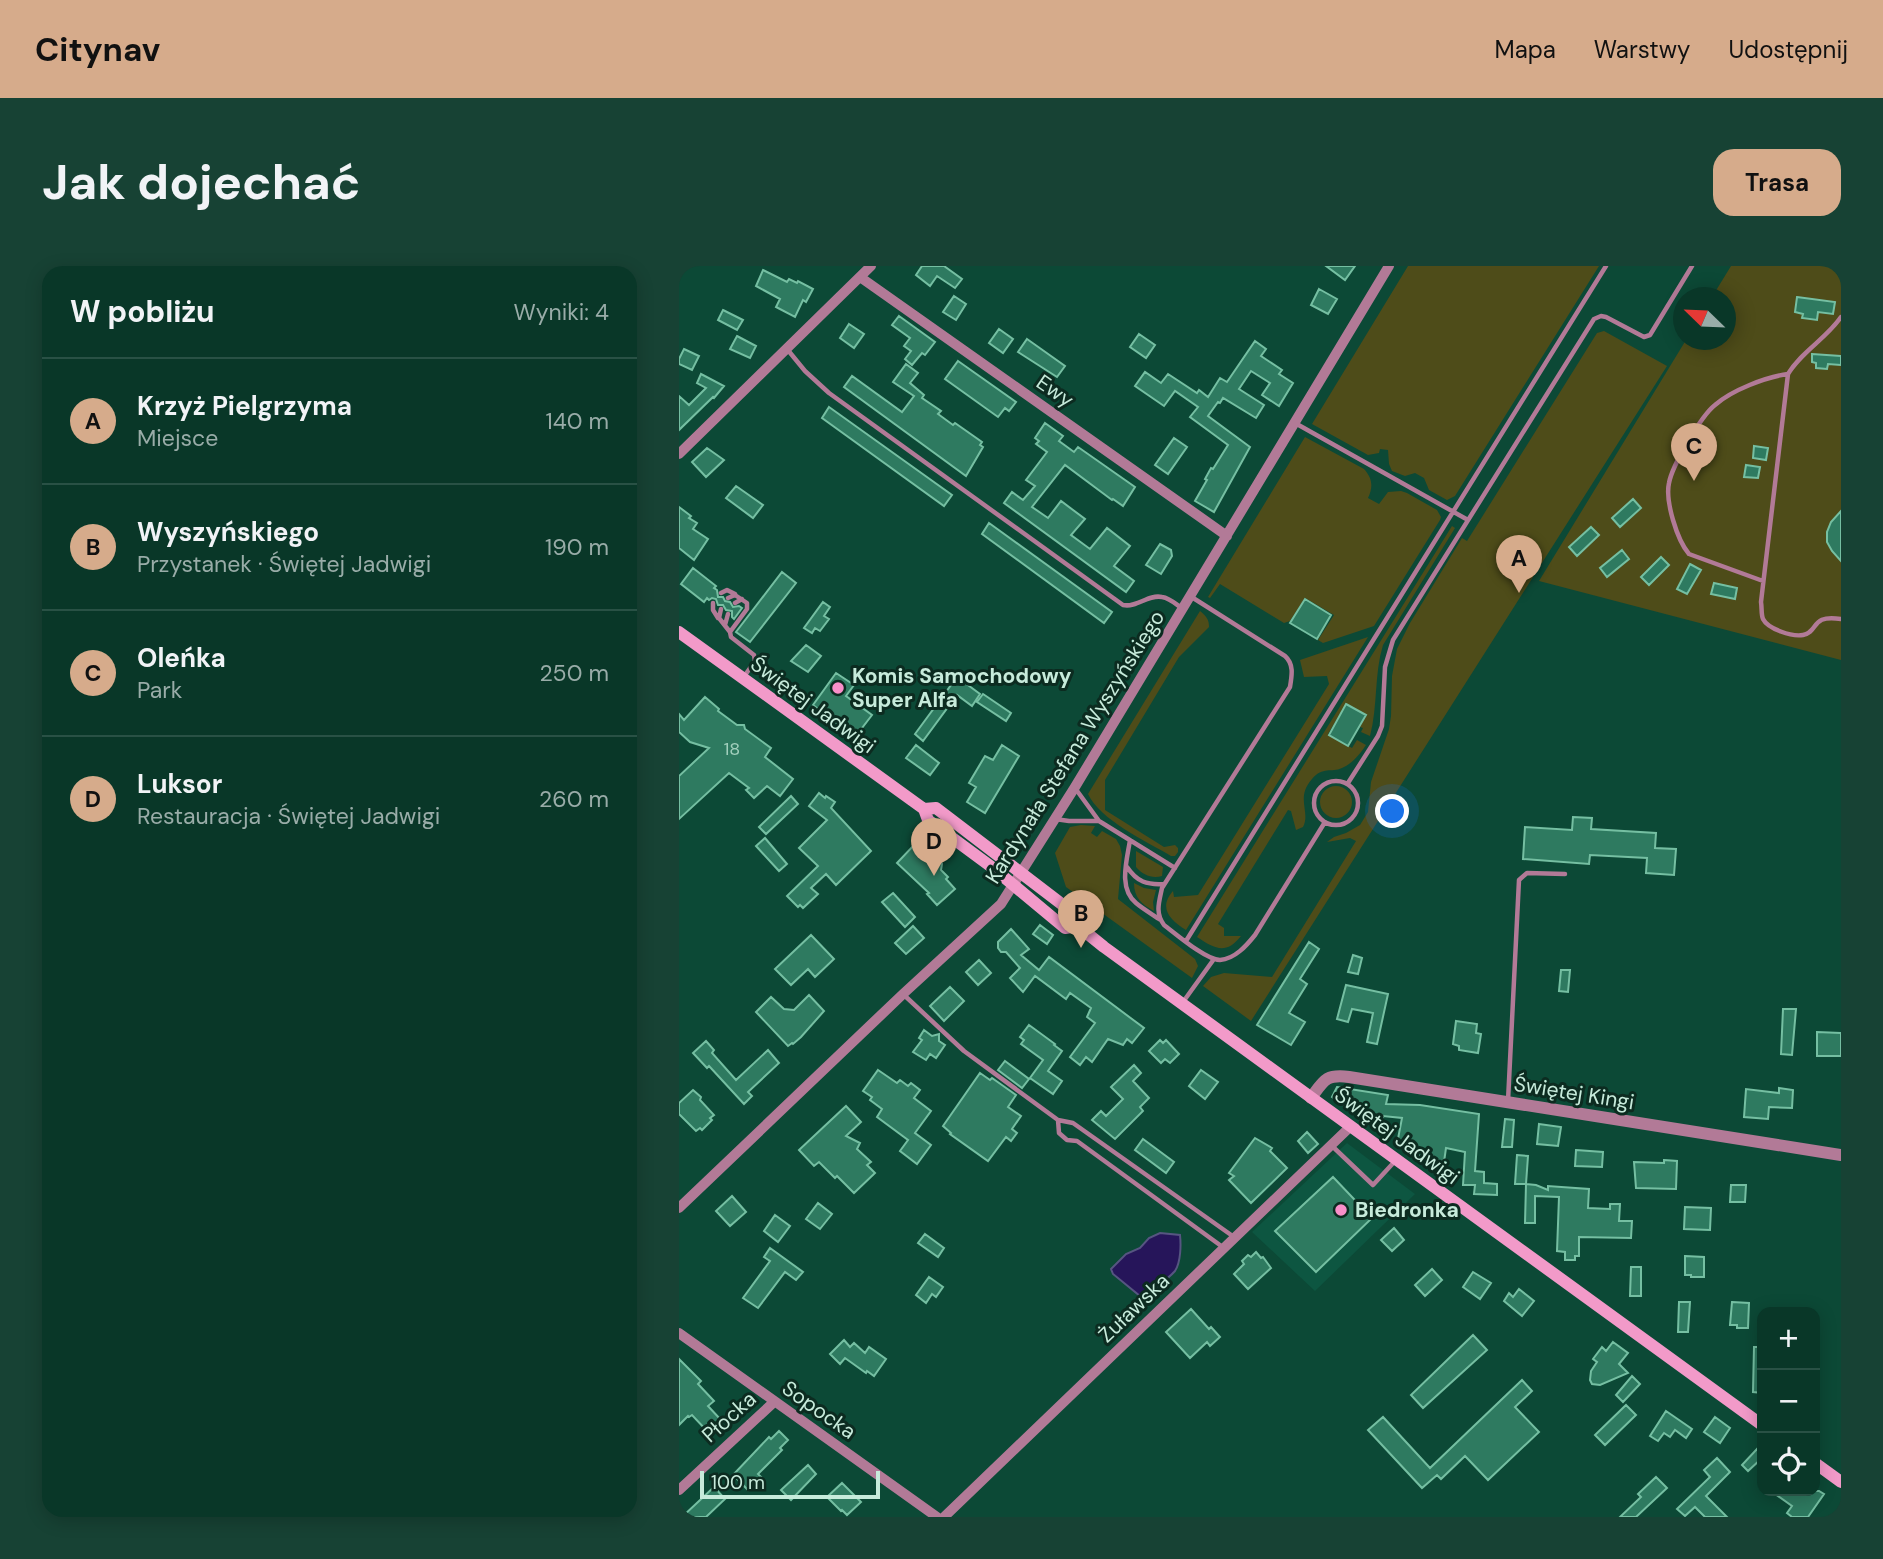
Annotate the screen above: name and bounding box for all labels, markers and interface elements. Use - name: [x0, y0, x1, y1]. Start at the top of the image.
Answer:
- text: Citynav: [35, 28, 160, 71]
- text: Mapa: [1494, 34, 1556, 65]
- text: Warstwy: [1594, 34, 1690, 65]
- text: Udostępnij: [1728, 34, 1848, 65]
- button: Trasa: [1713, 149, 1841, 216]
- text: Jak dojechać: [42, 150, 360, 214]
- north arrow: [1673, 287, 1736, 350]
- text: W pobliżu: [70, 292, 215, 331]
- text: Wyniki: 4: [513, 297, 609, 327]
- street label: Ewy: [1031, 368, 1079, 414]
- text: Krzyż Pielgrzyma: [137, 389, 352, 423]
- text: A: [85, 406, 101, 436]
- text: 140 m: [546, 406, 609, 436]
- text: Miejsce: [137, 423, 218, 453]
- pin: C: [1671, 423, 1717, 481]
- text: Wyszyńskiego: [137, 515, 319, 549]
- text: B: [86, 532, 100, 562]
- text: 190 m: [545, 532, 609, 562]
- pin: A: [1496, 535, 1542, 593]
- text: Przystanek · Świętej Jadwigi: [137, 549, 431, 579]
- street label: Kardynała Stefana Wyszyńskiego: [979, 605, 1171, 889]
- text: Oleńka: [137, 641, 226, 675]
- street label: Świętej Jadwigi: [745, 650, 881, 760]
- text: C: [85, 658, 101, 688]
- text: 250 m: [539, 658, 609, 688]
- place label: Komis Samochodowy Super Alfa: [852, 662, 1072, 714]
- text: Park: [137, 675, 182, 705]
- marker: Komis Samochodowy Super Alfa: [830, 680, 846, 696]
- house number: 18: [724, 737, 740, 761]
- text: Luksor: [137, 767, 222, 801]
- text: D: [85, 784, 101, 814]
- text: 260 m: [539, 784, 609, 814]
- your location: [1375, 794, 1409, 828]
- text: Restauracja · Świętej Jadwigi: [137, 801, 440, 831]
- pin: D: [911, 818, 957, 876]
- pin: B: [1058, 890, 1104, 948]
- street label: Świętej Kingi: [1512, 1070, 1636, 1116]
- street label: Świętej Jadwigi: [1329, 1081, 1465, 1191]
- place label: Biedronka: [1355, 1196, 1459, 1224]
- marker: Biedronka: [1333, 1202, 1349, 1218]
- street label: Żuławska: [1092, 1267, 1176, 1349]
- map controls: [1757, 1307, 1820, 1496]
- button: +: [1757, 1307, 1820, 1370]
- button: −: [1757, 1370, 1820, 1433]
- street label: Sopocka: [776, 1374, 862, 1446]
- street label: Płocka: [696, 1385, 762, 1449]
- button: locate: [1757, 1433, 1820, 1496]
- scale bar: [700, 1468, 880, 1500]
- text: 100 m: [711, 1470, 765, 1495]

